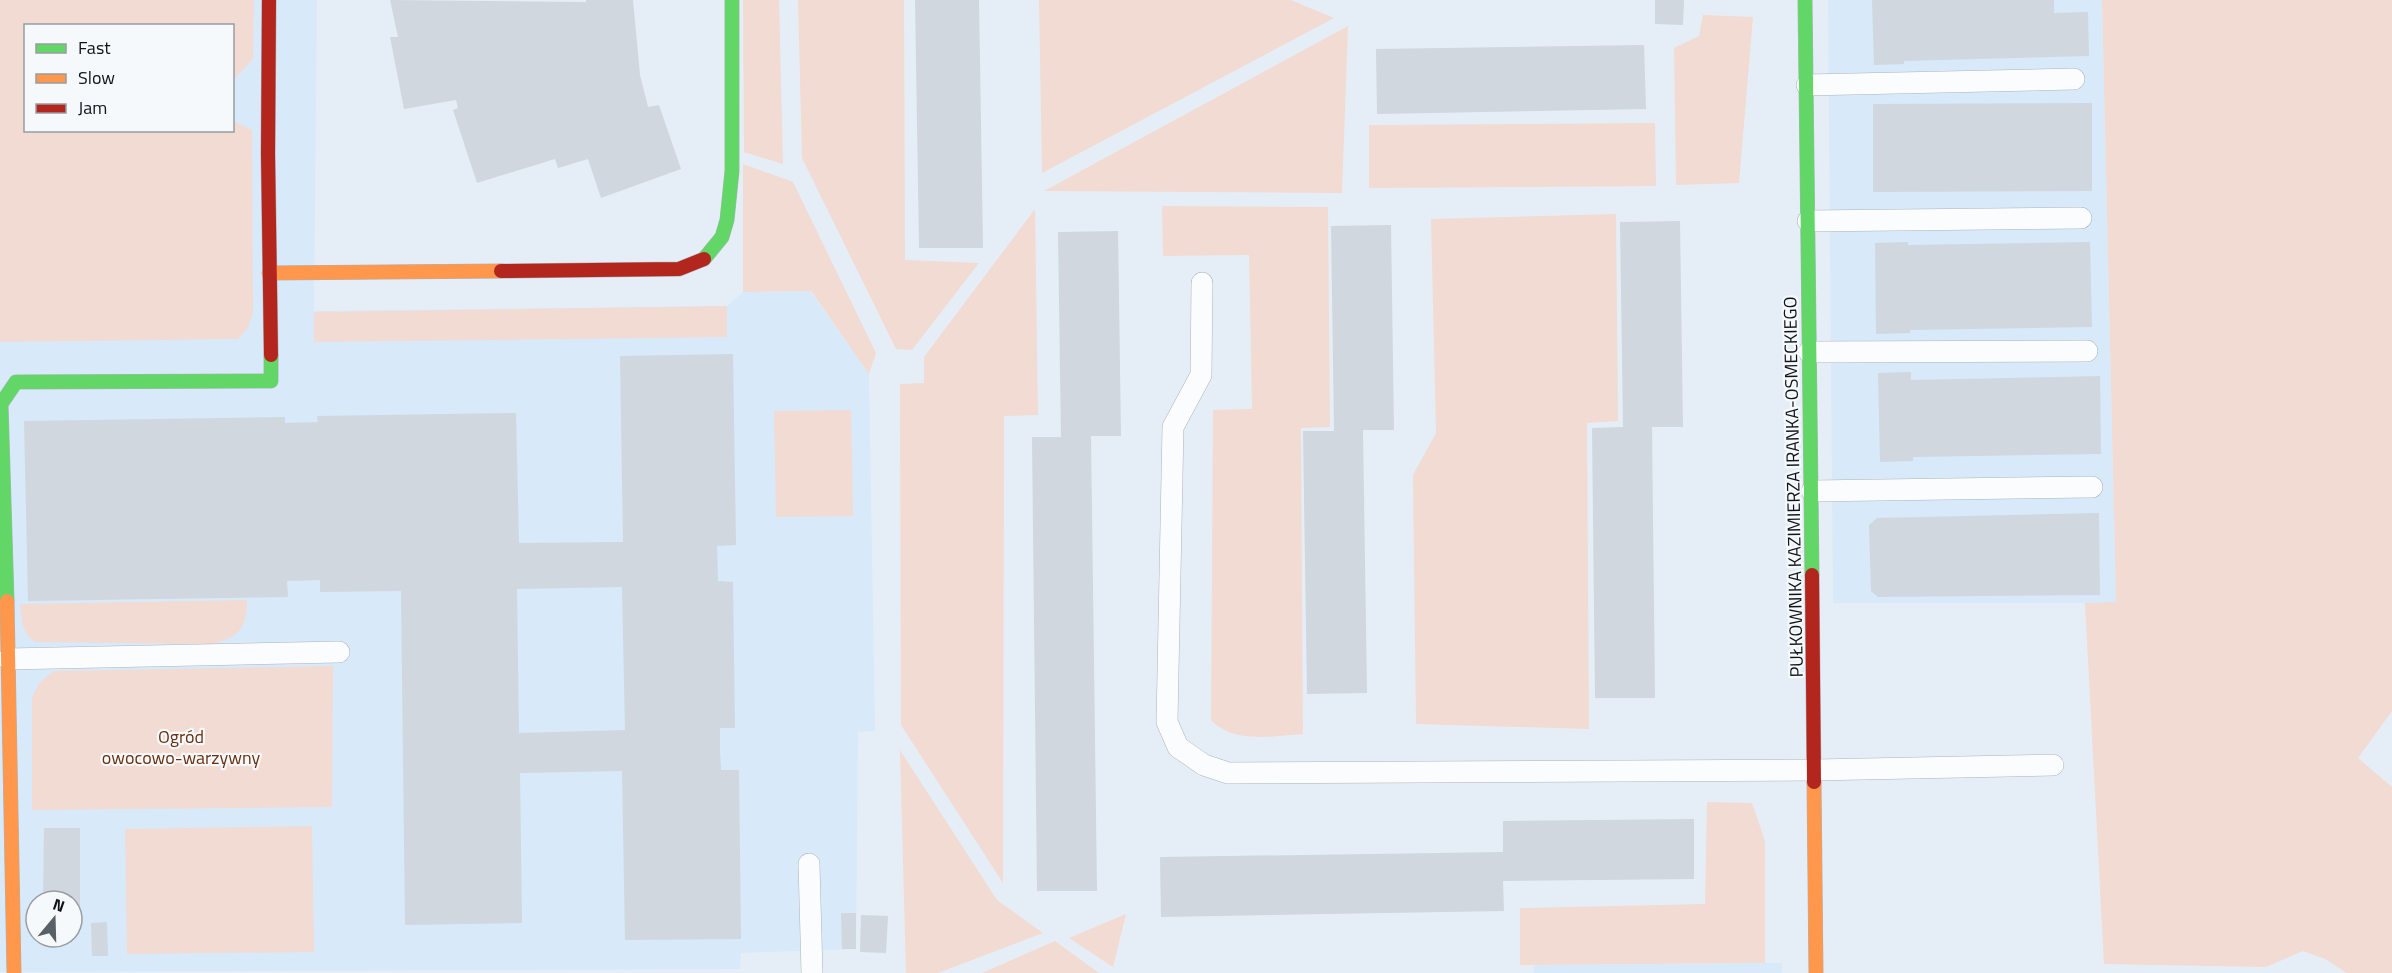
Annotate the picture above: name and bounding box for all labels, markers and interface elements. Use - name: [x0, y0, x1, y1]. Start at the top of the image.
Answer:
- legend: [24, 24, 234, 132]
- text: Fast: [78, 34, 111, 61]
- text: Slow: [78, 64, 115, 91]
- text: Jam: [78, 94, 107, 121]
- street label: PUŁKOWNIKA KAZIMIERZA IRANKA-OSMECKIEGO: [1776, 296, 1810, 678]
- park label: Ogród owocowo-warzywny: [102, 723, 260, 771]
- north arrow: [24, 889, 84, 949]
- text: N: [50, 892, 68, 918]

